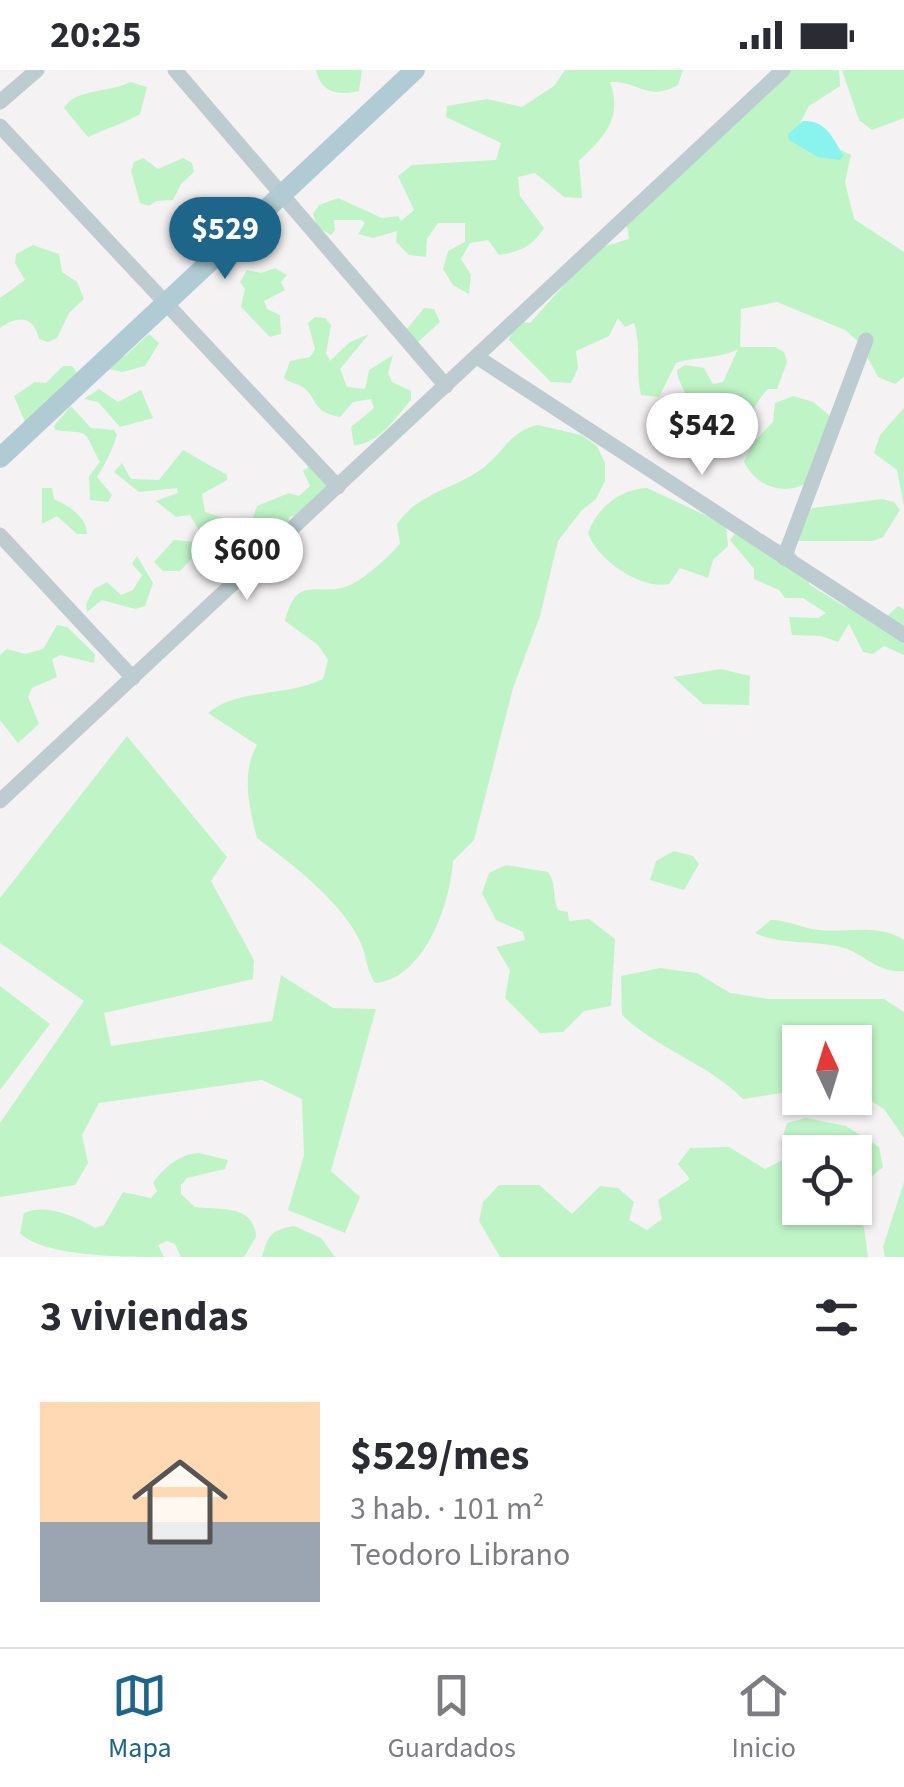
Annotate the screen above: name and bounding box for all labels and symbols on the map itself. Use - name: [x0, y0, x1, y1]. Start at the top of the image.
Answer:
- pin: $529: [166, 197, 284, 282]
- pin: $542: [643, 393, 761, 478]
- pin: $600: [188, 518, 306, 603]
- north arrow: [782, 1025, 872, 1115]

